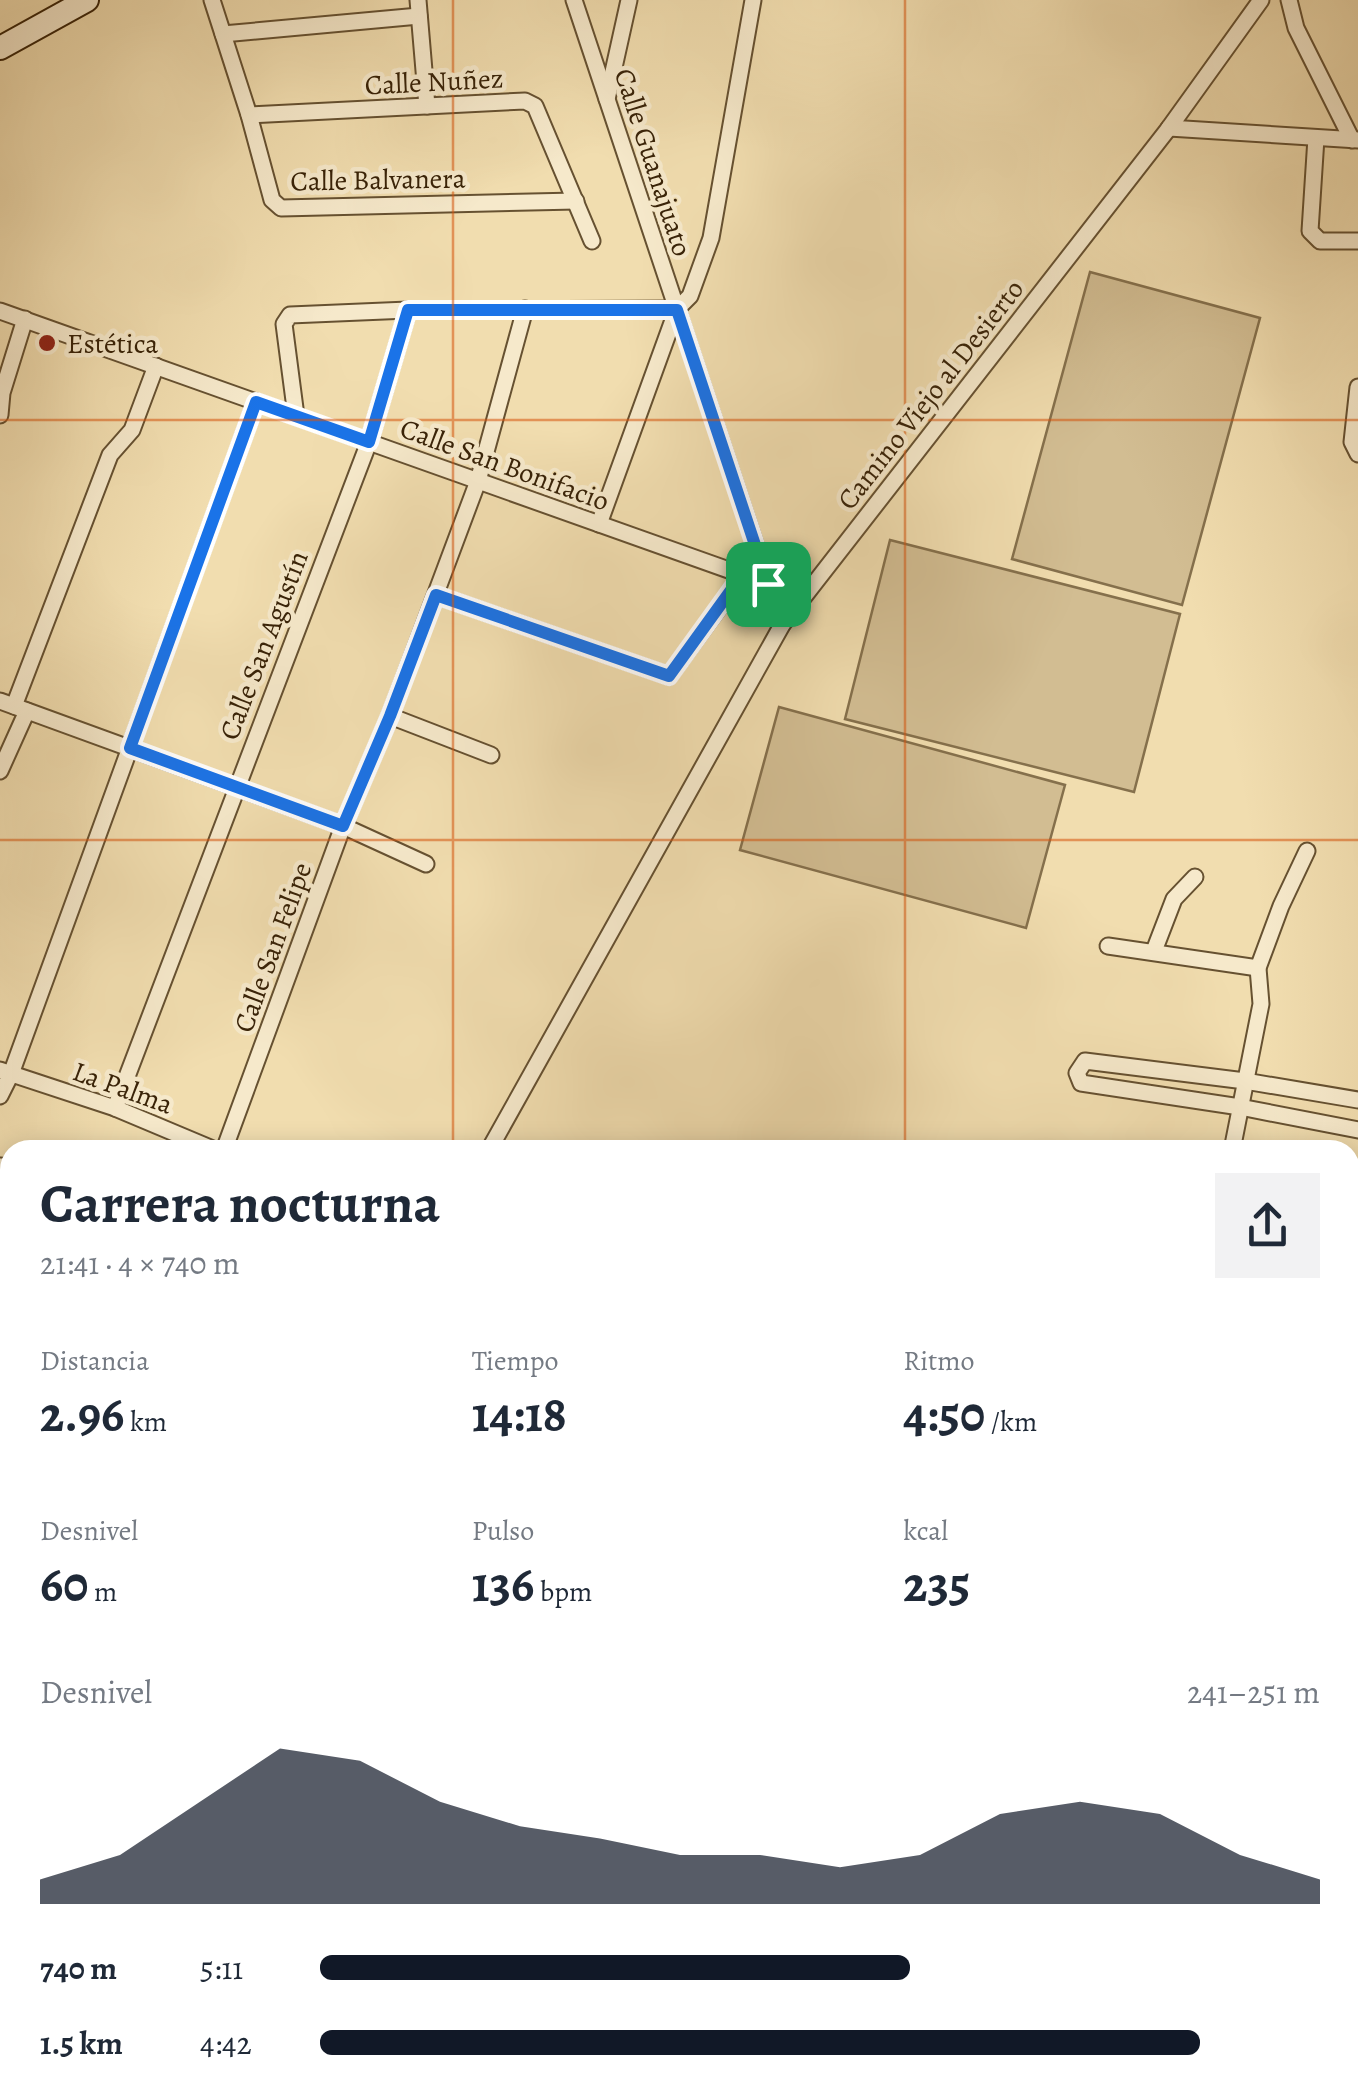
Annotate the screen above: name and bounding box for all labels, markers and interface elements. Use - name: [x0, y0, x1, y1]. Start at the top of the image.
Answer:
- street label: Calle Nuñez: [364, 59, 504, 105]
- street label: Calle Guanajuato: [605, 64, 701, 261]
- street label: Calle Balvanera: [290, 159, 466, 201]
- street label: Camino Viejo al Desierto: [829, 272, 1033, 518]
- place label: Estética: [67, 325, 158, 363]
- marker: Estética: [36, 332, 58, 354]
- street label: Calle San Bonifacio: [395, 409, 614, 520]
- pin: [726, 542, 811, 627]
- street label: Calle San Agustín: [210, 545, 317, 745]
- icon: arrive: [741, 557, 796, 612]
- street label: Calle San Felipe: [225, 857, 321, 1038]
- street label: La Palma: [67, 1052, 178, 1124]
- text: Carrera nocturna: [40, 1166, 440, 1241]
- button: share: [1215, 1173, 1320, 1278]
- text: 21:41 · 4 × 740 m: [40, 1241, 240, 1285]
- text: Distancia: [40, 1342, 149, 1380]
- text: Tiempo: [472, 1342, 559, 1380]
- text: Ritmo: [903, 1342, 975, 1380]
- text: 2.96: [40, 1380, 124, 1448]
- text: 14:18: [472, 1380, 567, 1448]
- text: 4:50: [903, 1380, 985, 1448]
- text: km: [124, 1403, 167, 1441]
- text: /km: [985, 1403, 1037, 1441]
- text: Desnivel: [40, 1512, 138, 1550]
- text: Pulso: [472, 1512, 534, 1550]
- text: kcal: [903, 1512, 948, 1550]
- text: 60: [40, 1550, 89, 1618]
- text: 136: [472, 1550, 534, 1618]
- text: 235: [903, 1550, 970, 1618]
- text: m: [89, 1573, 117, 1611]
- text: bpm: [534, 1573, 592, 1611]
- text: Desnivel: [40, 1670, 152, 1714]
- text: 241–251 m: [1187, 1670, 1320, 1714]
- text: 740 m: [40, 1946, 117, 1990]
- text: 5:11: [200, 1946, 243, 1990]
- text: 1.5 km: [40, 2021, 123, 2065]
- text: 4:42: [200, 2021, 252, 2065]

